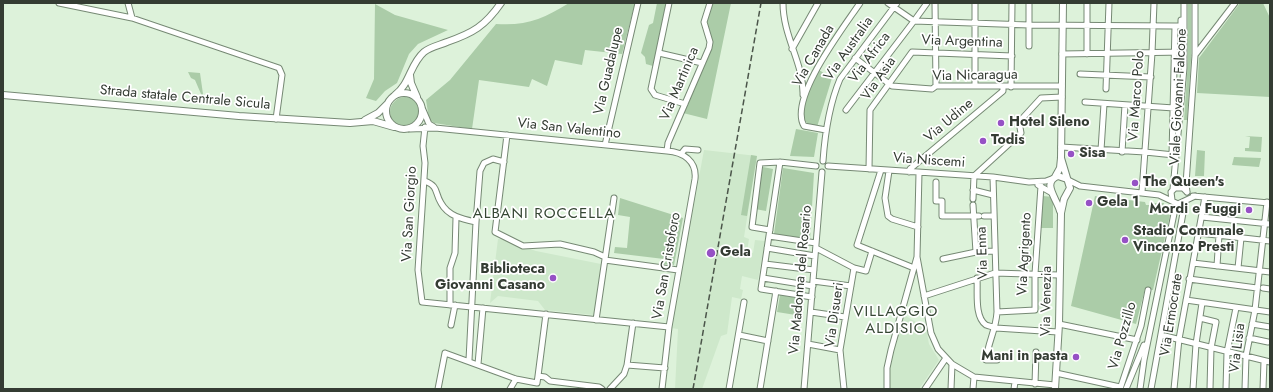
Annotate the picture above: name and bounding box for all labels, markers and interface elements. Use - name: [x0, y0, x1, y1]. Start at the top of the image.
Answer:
- street label: Via Australia: [821, 14, 877, 84]
- street label: Via Canada: [789, 22, 839, 90]
- street label: Via Guadalupe: [591, 26, 627, 116]
- street label: Viale Giovanni Falcone: [1167, 28, 1191, 166]
- street label: Via Africa: [846, 29, 894, 87]
- street label: Via Argentina: [921, 32, 1003, 52]
- street label: Via Martinica: [657, 45, 703, 123]
- street label: Via Marco Polo: [1125, 50, 1149, 142]
- street label: Via Asia: [858, 54, 900, 104]
- street label: Via Nicaragua: [932, 67, 1018, 85]
- street label: Strada statale Centrale Sicula: [99, 82, 271, 114]
- street label: Via Udine: [921, 96, 977, 146]
- street label: Via San Valentino: [516, 115, 622, 143]
- place label: Hotel Sileno: [1009, 115, 1089, 131]
- marker: Hotel Sileno: [996, 118, 1006, 128]
- place label: Todis: [991, 133, 1025, 149]
- marker: Todis: [978, 136, 988, 146]
- place label: Sisa: [1079, 146, 1106, 162]
- marker: Sisa: [1066, 149, 1076, 159]
- street label: Via Niscemi: [892, 150, 966, 172]
- street label: Via San Giorgio: [399, 166, 421, 262]
- place label: The Queen's: [1143, 175, 1224, 191]
- marker: The Queen's: [1130, 178, 1140, 188]
- place label: Gela 1: [1097, 195, 1139, 211]
- marker: Gela 1: [1084, 198, 1094, 208]
- place label: Mordi e Fuggi: [1149, 202, 1241, 218]
- district label: ALBANI ROCCELLA: [473, 205, 615, 223]
- street label: Via Madonna del Rosario: [786, 205, 816, 355]
- marker: Mordi e Fuggi: [1244, 205, 1254, 215]
- street label: Via San Cristoforo: [649, 211, 685, 321]
- street label: Via Agrigento: [1014, 212, 1036, 296]
- place label: Stadio Comunale Vincenzo Presti: [1133, 224, 1244, 256]
- street label: Via Enna: [974, 226, 992, 280]
- marker: Stadio Comunale Vincenzo Presti: [1120, 235, 1130, 245]
- place label: Gela: [720, 245, 751, 261]
- marker: Gela: [705, 247, 717, 259]
- place label: Biblioteca Giovanni Casano: [435, 262, 545, 294]
- street label: Via Venezia: [1038, 266, 1056, 336]
- street label: Via Ermocrate: [1157, 272, 1187, 358]
- marker: Biblioteca Giovanni Casano: [548, 273, 558, 283]
- street label: Via Disueri: [822, 281, 848, 349]
- street label: Via Pozzillo: [1105, 300, 1141, 372]
- district label: VILLAGGIO ALDISIO: [854, 303, 938, 338]
- street label: Via Lisia: [1227, 322, 1249, 374]
- place label: Mani in pasta: [981, 349, 1068, 365]
- marker: Mani in pasta: [1071, 352, 1081, 362]

